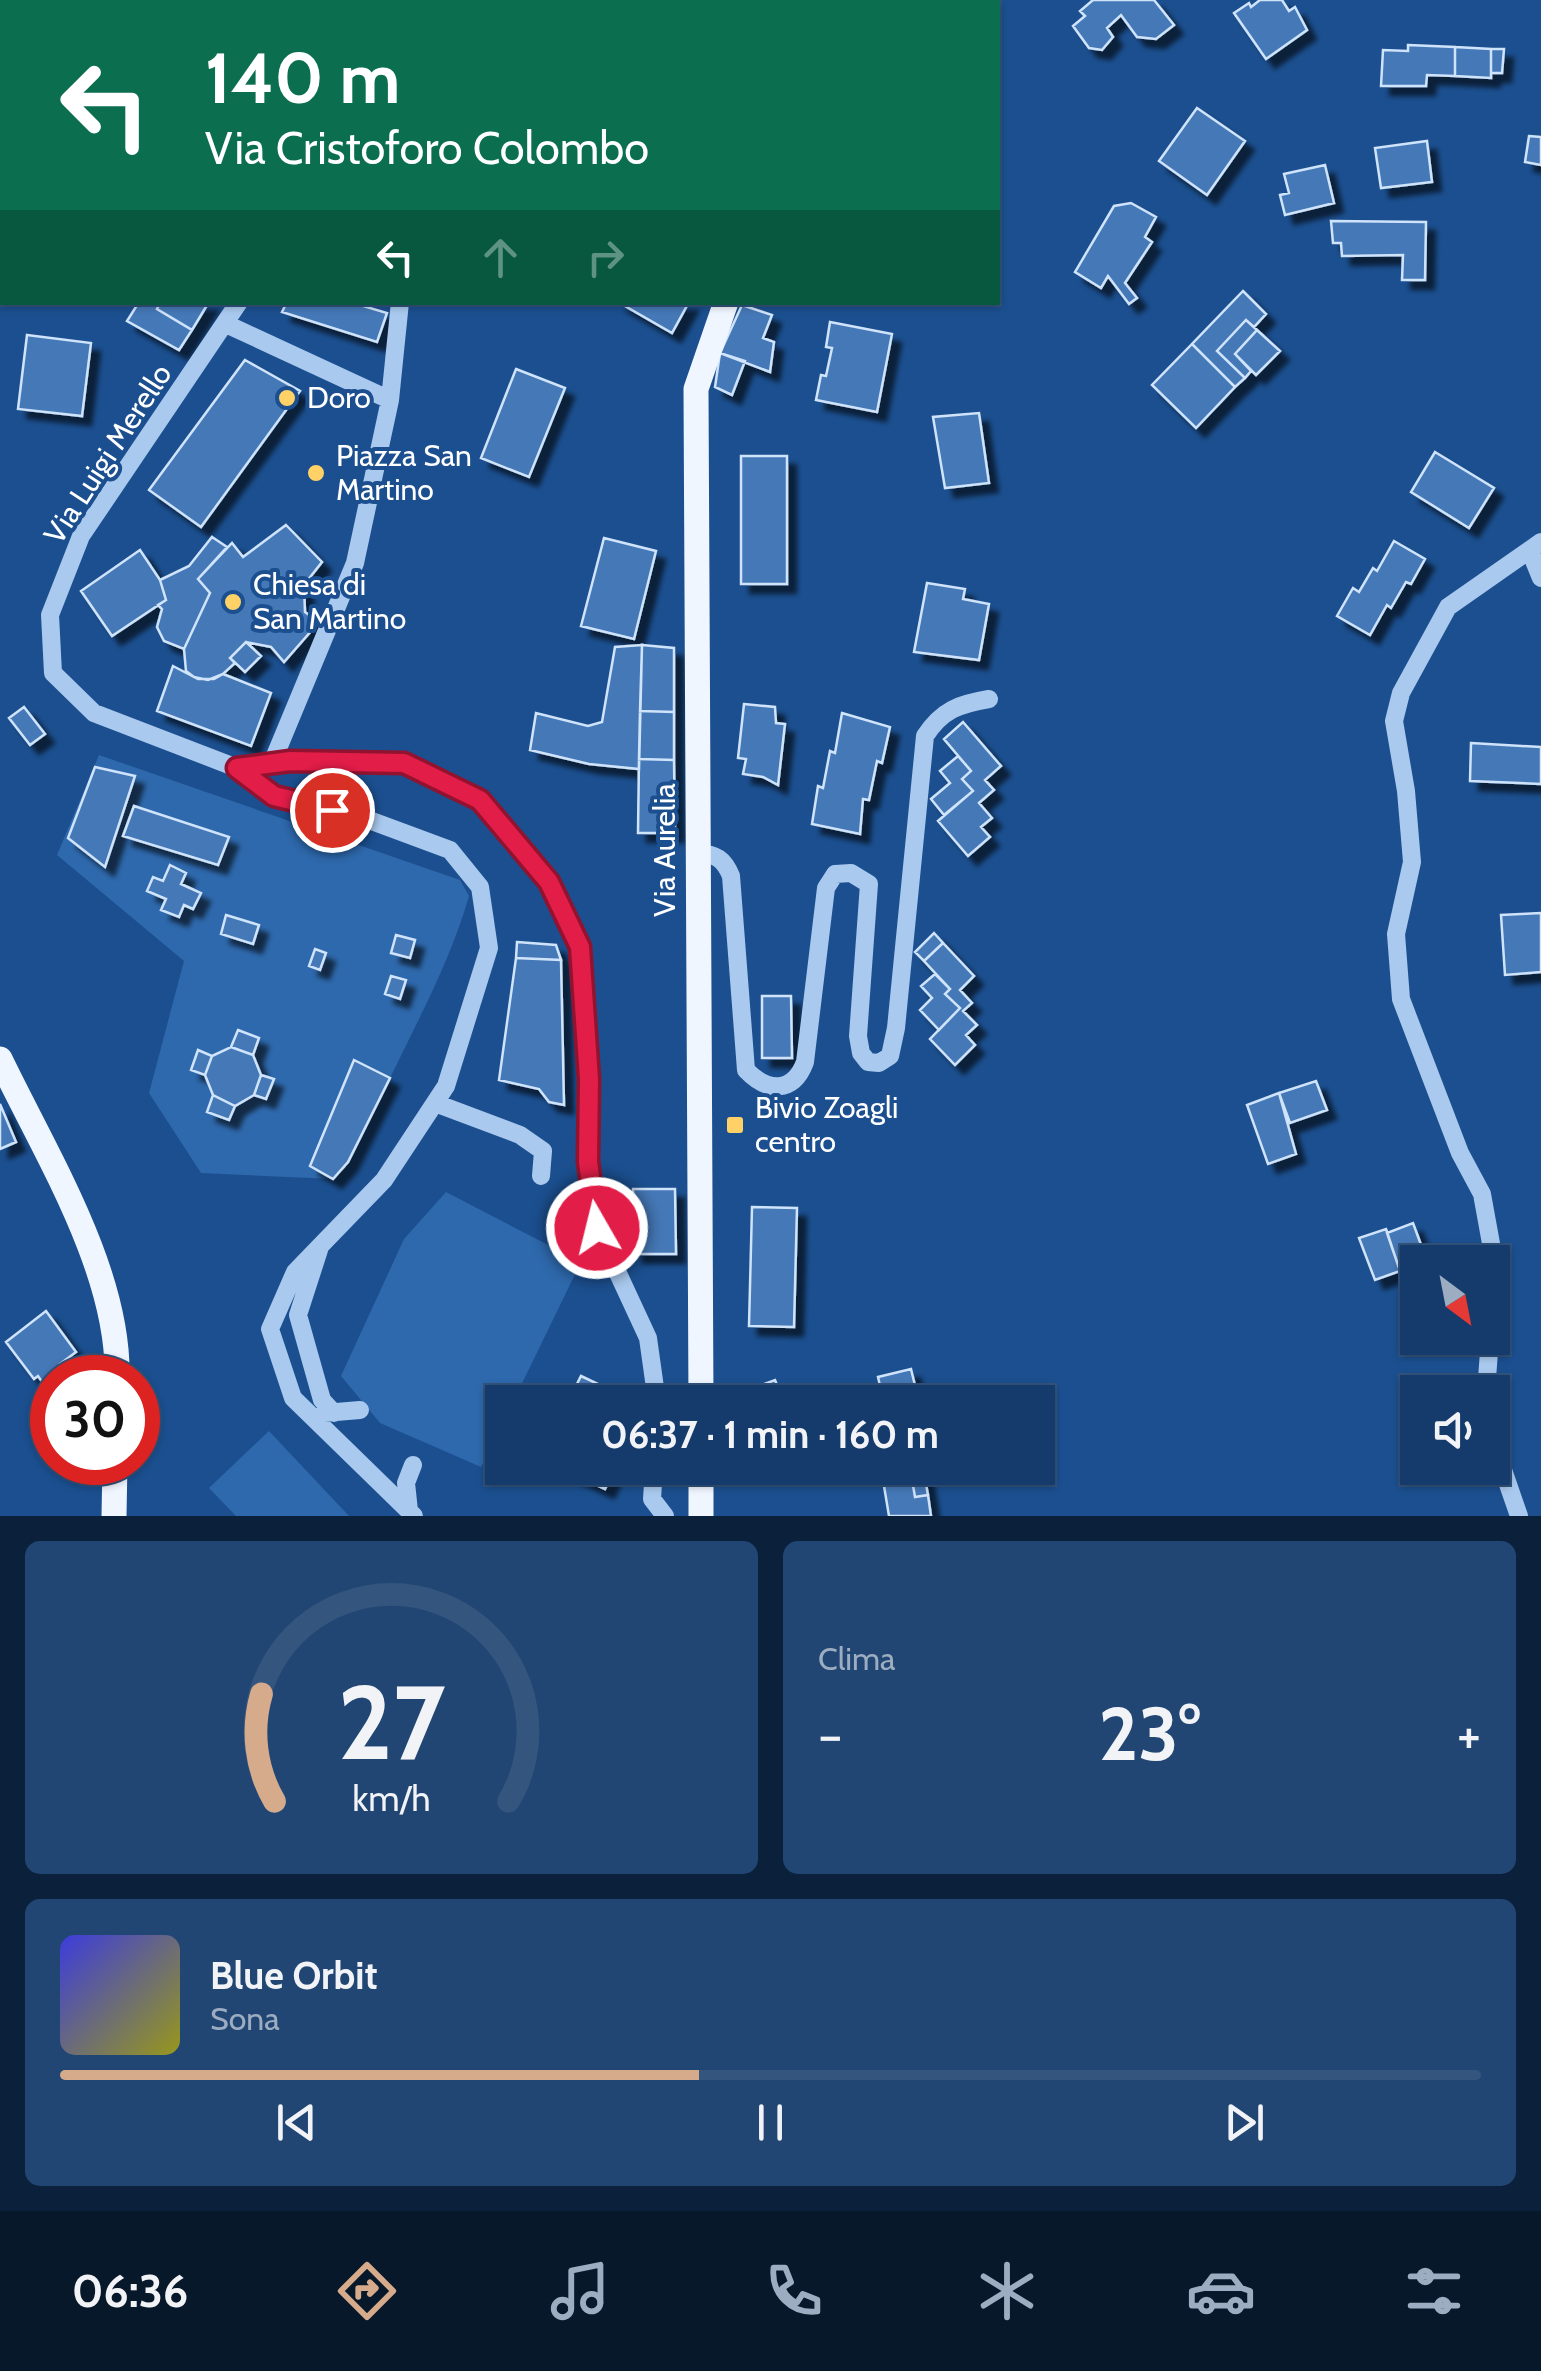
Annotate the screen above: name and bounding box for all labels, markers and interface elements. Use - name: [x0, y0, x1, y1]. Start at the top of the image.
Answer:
- text: 140 m: [205, 35, 400, 121]
- icon: left: [40, 40, 170, 170]
- text: Via Cristoforo Colombo: [205, 121, 649, 175]
- icon: left: [368, 230, 423, 285]
- icon: ahead: [473, 230, 528, 285]
- icon: right: [578, 230, 633, 285]
- street label: Via Luigi Merello: [36, 357, 179, 551]
- place label: Doro: [307, 379, 371, 416]
- marker: Doro: [276, 387, 298, 409]
- place label: Piazza San Martino: [336, 437, 472, 508]
- marker: Piazza San Martino: [305, 462, 327, 484]
- place label: Chiesa di San Martino: [253, 566, 406, 637]
- marker: Chiesa di San Martino: [222, 591, 244, 613]
- pin: [290, 768, 375, 853]
- icon: arrive: [305, 783, 360, 838]
- street label: Via Aurelia: [646, 783, 683, 917]
- place label: Bivio Zoagli centro: [755, 1089, 898, 1160]
- marker: Bivio Zoagli centro: [724, 1114, 746, 1136]
- position arrow: [545, 1176, 649, 1280]
- north arrow: [1400, 1245, 1510, 1355]
- map controls: [1400, 1245, 1510, 1485]
- speed limit sign: 30: [30, 1355, 160, 1485]
- button: sound: [1400, 1375, 1510, 1485]
- text: 06:37 · 1 min · 160 m: [601, 1411, 939, 1458]
- text: Clima: [818, 1639, 895, 1678]
- text: 27: [337, 1659, 446, 1785]
- text: 23°: [1099, 1688, 1200, 1779]
- text: −: [818, 1701, 842, 1768]
- text: +: [1457, 1701, 1481, 1768]
- text: km/h: [352, 1777, 431, 1820]
- text: Blue Orbit: [210, 1952, 378, 1999]
- text: Sona: [210, 1999, 280, 2038]
- icon: previous: [269, 2095, 324, 2150]
- icon: pause: [743, 2095, 798, 2150]
- icon: next: [1217, 2095, 1272, 2150]
- icon: directions: [332, 2256, 402, 2326]
- icon: music: [545, 2256, 615, 2326]
- icon: phone: [759, 2256, 829, 2326]
- icon: climate: [972, 2256, 1042, 2326]
- icon: car: [1186, 2256, 1256, 2326]
- icon: filters: [1399, 2256, 1469, 2326]
- text: 06:36: [72, 2264, 188, 2318]

